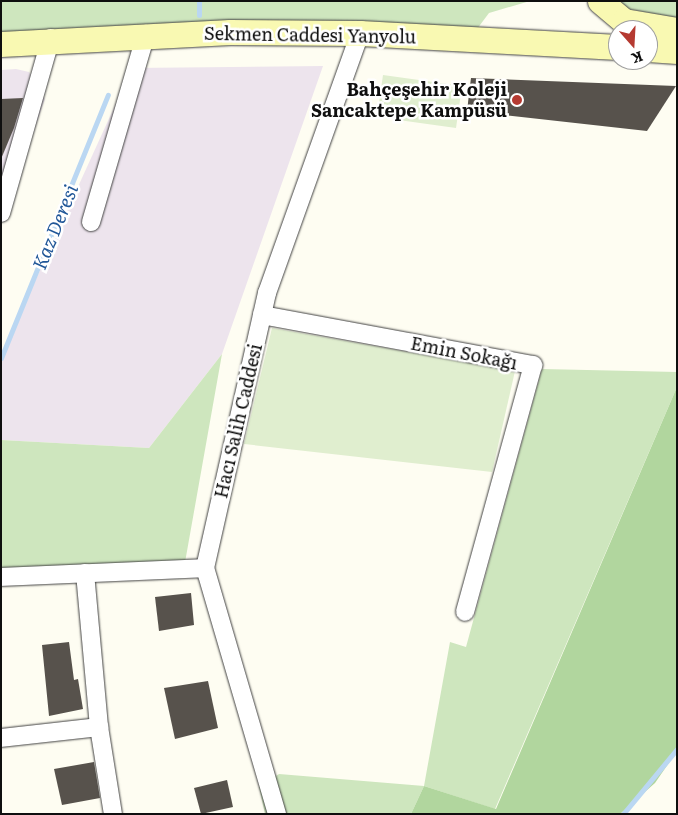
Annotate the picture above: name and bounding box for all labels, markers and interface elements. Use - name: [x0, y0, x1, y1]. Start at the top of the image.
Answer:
- north arrow: [608, 20, 658, 70]
- street label: Sekmen Caddesi Yanyolu: [204, 22, 416, 48]
- text: K: [629, 47, 646, 69]
- place label: Bahçeşehir Koleji Sancaktepe Kampüsü: [311, 79, 507, 122]
- marker: Bahçeşehir Koleji Sancaktepe Kampüsü: [511, 94, 523, 106]
- water label: Kaz Deresi: [28, 181, 82, 273]
- street label: Emin Sokağı: [409, 332, 519, 374]
- street label: Hacı Salih Caddesi: [210, 342, 266, 500]

